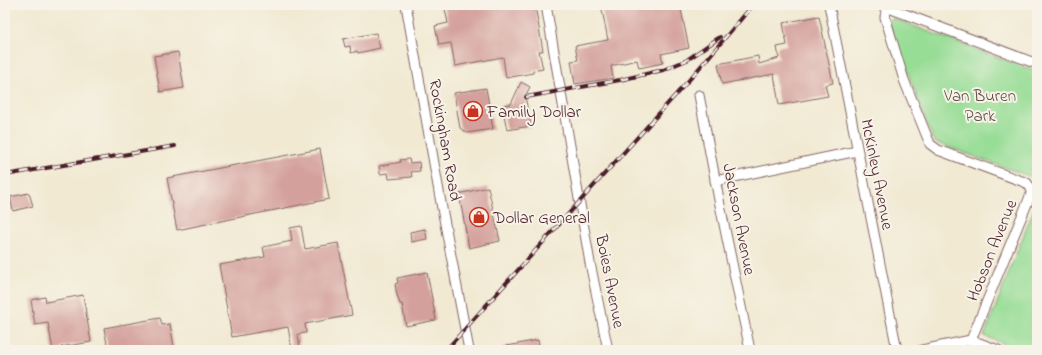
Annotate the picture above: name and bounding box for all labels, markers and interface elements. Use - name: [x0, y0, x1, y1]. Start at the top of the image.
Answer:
- street label: Rockingham Road: [420, 77, 468, 204]
- park label: Van Buren Park: [943, 84, 1016, 129]
- shop icon: Family Dollar: [462, 100, 484, 122]
- place label: Family Dollar: [486, 100, 582, 126]
- street label: McKinley Avenue: [853, 117, 900, 232]
- street label: Jackson Avenue: [715, 161, 762, 278]
- street label: Hobson Avenue: [961, 195, 1024, 305]
- shop icon: Dollar General: [468, 206, 490, 228]
- place label: Dollar General: [492, 206, 590, 231]
- street label: Boies Avenue: [588, 231, 631, 331]

